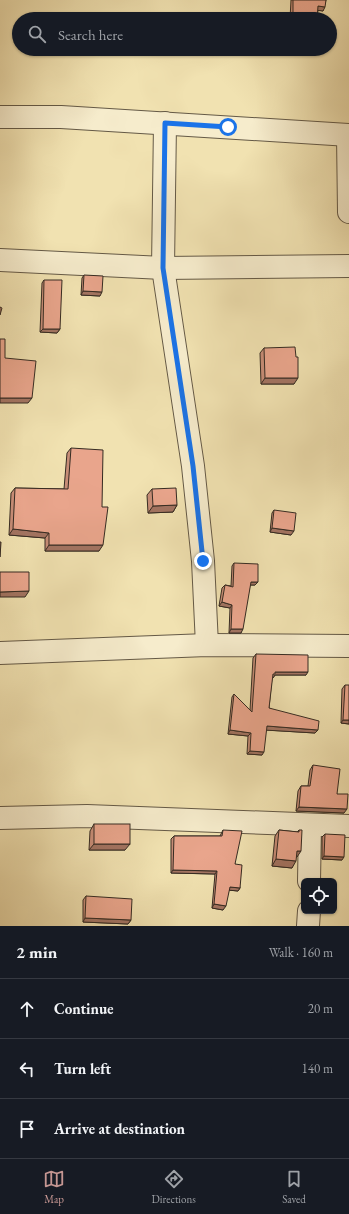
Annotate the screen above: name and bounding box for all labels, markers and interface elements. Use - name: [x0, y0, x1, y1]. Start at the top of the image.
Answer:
- search box: [12, 12, 337, 56]
- icon: search: [26, 23, 48, 45]
- text: Search here: [58, 25, 123, 44]
- route start: [219, 118, 237, 136]
- route end: [194, 552, 212, 570]
- map controls: [301, 878, 337, 914]
- button: locate: [301, 878, 337, 914]
- text: 2 min: [16, 941, 57, 963]
- text: Walk · 160 m: [269, 944, 333, 961]
- icon: ahead: [16, 998, 38, 1020]
- text: Continue: [54, 999, 114, 1018]
- text: 20 m: [308, 1000, 333, 1017]
- icon: left: [16, 1058, 38, 1080]
- text: Turn left: [54, 1059, 111, 1078]
- text: 140 m: [302, 1060, 333, 1077]
- icon: arrive: [16, 1118, 38, 1140]
- text: Arrive at destination: [54, 1119, 185, 1138]
- tab: Map: [43, 1168, 65, 1206]
- tab: Directions: [152, 1168, 196, 1206]
- tab: Saved: [282, 1168, 306, 1206]

